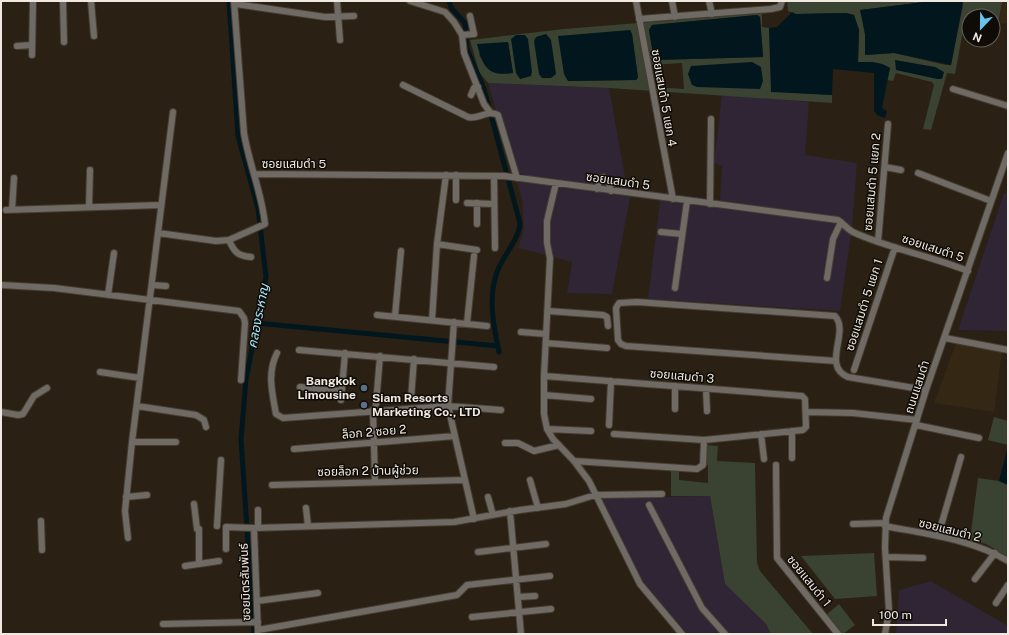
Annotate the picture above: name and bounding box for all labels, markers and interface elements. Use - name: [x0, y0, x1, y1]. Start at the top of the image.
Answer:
- north arrow: [961, 8, 1001, 48]
- text: N: [971, 30, 983, 44]
- street label: ซอยแสมดำ 5 แยก 4: [649, 48, 680, 148]
- street label: ซอยแสมดำ 5 แยก 2: [861, 132, 883, 232]
- street label: ซอยแสมดำ 5: [262, 157, 327, 171]
- street label: ซอยแสมดำ 5: [585, 170, 651, 192]
- street label: ซอยแสมดำ 5: [900, 231, 966, 265]
- street label: ซอยแสมดำ 5 แยก 1: [843, 257, 885, 353]
- water label: คลองระหาญ: [244, 281, 272, 349]
- street label: ถนนแสมดำ: [902, 359, 932, 415]
- street label: ซอยแสมดำ 3: [649, 366, 715, 386]
- place label: Bangkok Limousine: [297, 374, 356, 402]
- marker: Bangkok Limousine: [359, 383, 369, 393]
- place label: Siam Resorts Marketing Co., LTD: [372, 391, 481, 419]
- marker: Siam Resorts Marketing Co., LTD: [359, 400, 369, 410]
- street label: ล็อก 2 ซอย 2: [341, 422, 407, 442]
- street label: ซอยล็อก 2 บ้านผู้ช่วย: [317, 463, 419, 479]
- street label: ซอยแสมดำ 2: [917, 515, 983, 545]
- street label: ซอยมิตรสัมพันธ์: [237, 543, 253, 621]
- street label: ซอยแสมดำ 1: [784, 553, 834, 609]
- scale bar: [873, 601, 946, 627]
- text: 100 m: [879, 608, 912, 622]

